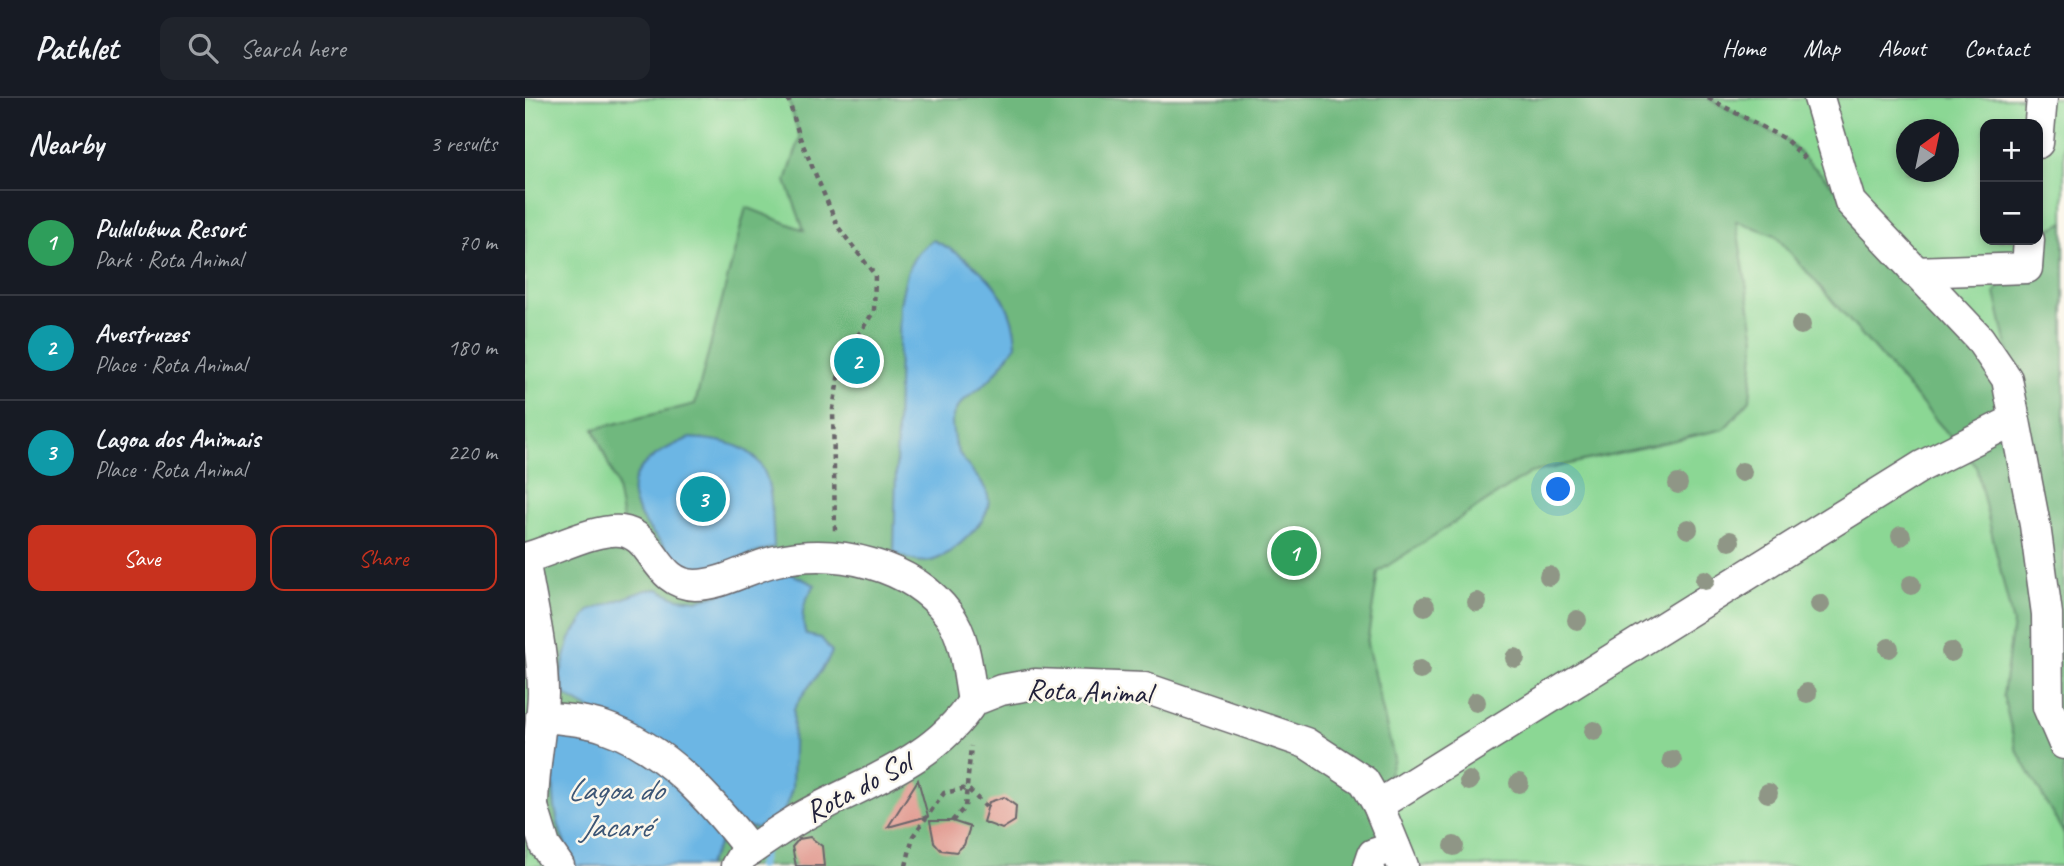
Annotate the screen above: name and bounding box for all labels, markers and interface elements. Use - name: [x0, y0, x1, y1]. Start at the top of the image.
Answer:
- search box: [160, 17, 650, 80]
- text: Pathlet: [35, 27, 118, 69]
- icon: search: [184, 29, 222, 67]
- text: Search here: [240, 32, 346, 65]
- text: Home: [1722, 33, 1765, 63]
- text: Map: [1803, 33, 1840, 63]
- text: About: [1878, 33, 1926, 63]
- text: Contact: [1964, 33, 2029, 63]
- north arrow: [1896, 119, 1959, 182]
- map controls: [1980, 119, 2043, 245]
- button: +: [1980, 119, 2043, 182]
- text: Nearby: [28, 125, 104, 163]
- text: 3 results: [430, 129, 497, 158]
- button: −: [1980, 182, 2043, 245]
- text: Pululukwa Resort: [95, 212, 245, 245]
- text: 1: [46, 228, 56, 257]
- text: 70 m: [458, 228, 497, 257]
- text: Park · Rota Animal: [95, 245, 243, 274]
- text: Avestruzes: [95, 317, 188, 350]
- text: 2: [46, 333, 56, 362]
- text: 180 m: [448, 333, 497, 362]
- pin: 2: [834, 335, 880, 387]
- text: Place · Rota Animal: [95, 350, 246, 379]
- text: Lagoa dos Animais: [95, 422, 260, 455]
- text: 3: [46, 438, 56, 467]
- text: 220 m: [448, 438, 497, 467]
- text: Place · Rota Animal: [95, 455, 246, 484]
- your location: [1541, 472, 1575, 506]
- pin: 3: [680, 473, 726, 525]
- button: Save: [28, 525, 256, 591]
- button: Share: [270, 525, 497, 591]
- pin: 1: [1271, 527, 1317, 579]
- street label: Rota Animal: [1026, 670, 1157, 712]
- street label: Rota do Sol: [798, 741, 922, 831]
- water label: Lagoa do Jacaré: [567, 769, 667, 847]

